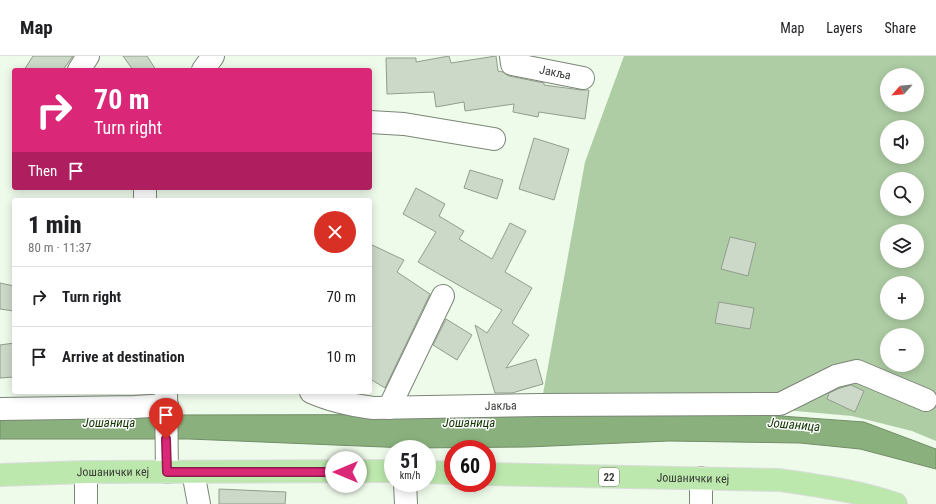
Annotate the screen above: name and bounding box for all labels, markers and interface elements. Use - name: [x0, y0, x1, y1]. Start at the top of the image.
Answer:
- text: Map: [20, 16, 53, 39]
- text: Map: [780, 20, 804, 36]
- text: Layers: [826, 20, 863, 36]
- text: Share: [885, 20, 916, 36]
- street label: Јакља: [538, 63, 572, 82]
- north arrow: [880, 68, 924, 112]
- map controls: [880, 68, 924, 372]
- text: 70 m: [94, 83, 150, 116]
- icon: right: [28, 84, 80, 136]
- text: Turn right: [94, 117, 162, 138]
- button: sound: [880, 120, 924, 164]
- icon: arrive: [65, 160, 87, 182]
- text: Then: [28, 162, 57, 180]
- button: search: [880, 172, 924, 216]
- text: 1 min: [28, 211, 82, 239]
- button: close: [314, 211, 356, 253]
- button: layers: [880, 224, 924, 268]
- text: 80 m · 11:37: [28, 240, 91, 255]
- button: +: [880, 276, 924, 320]
- icon: right: [28, 286, 50, 308]
- text: Turn right: [62, 288, 121, 306]
- text: 70 m: [326, 288, 356, 306]
- button: −: [880, 328, 924, 372]
- icon: arrive: [28, 346, 50, 368]
- text: Arrive at destination: [62, 348, 185, 366]
- text: 10 m: [326, 348, 356, 366]
- pin: [149, 398, 183, 439]
- street label: Јакља: [485, 398, 517, 413]
- icon: arrive: [155, 404, 177, 426]
- water label: Јошаница: [83, 415, 135, 430]
- water label: Јошаница: [443, 415, 495, 430]
- water label: Јошаница: [767, 415, 821, 434]
- speed limit sign: 60: [444, 440, 496, 492]
- text: 51: [400, 449, 420, 473]
- position arrow: [325, 451, 367, 493]
- street label: Јошанички кеј: [76, 465, 149, 479]
- road number: 22: [599, 468, 619, 486]
- text: km/h: [400, 470, 420, 481]
- street label: Јошанички кеј: [656, 470, 729, 486]

